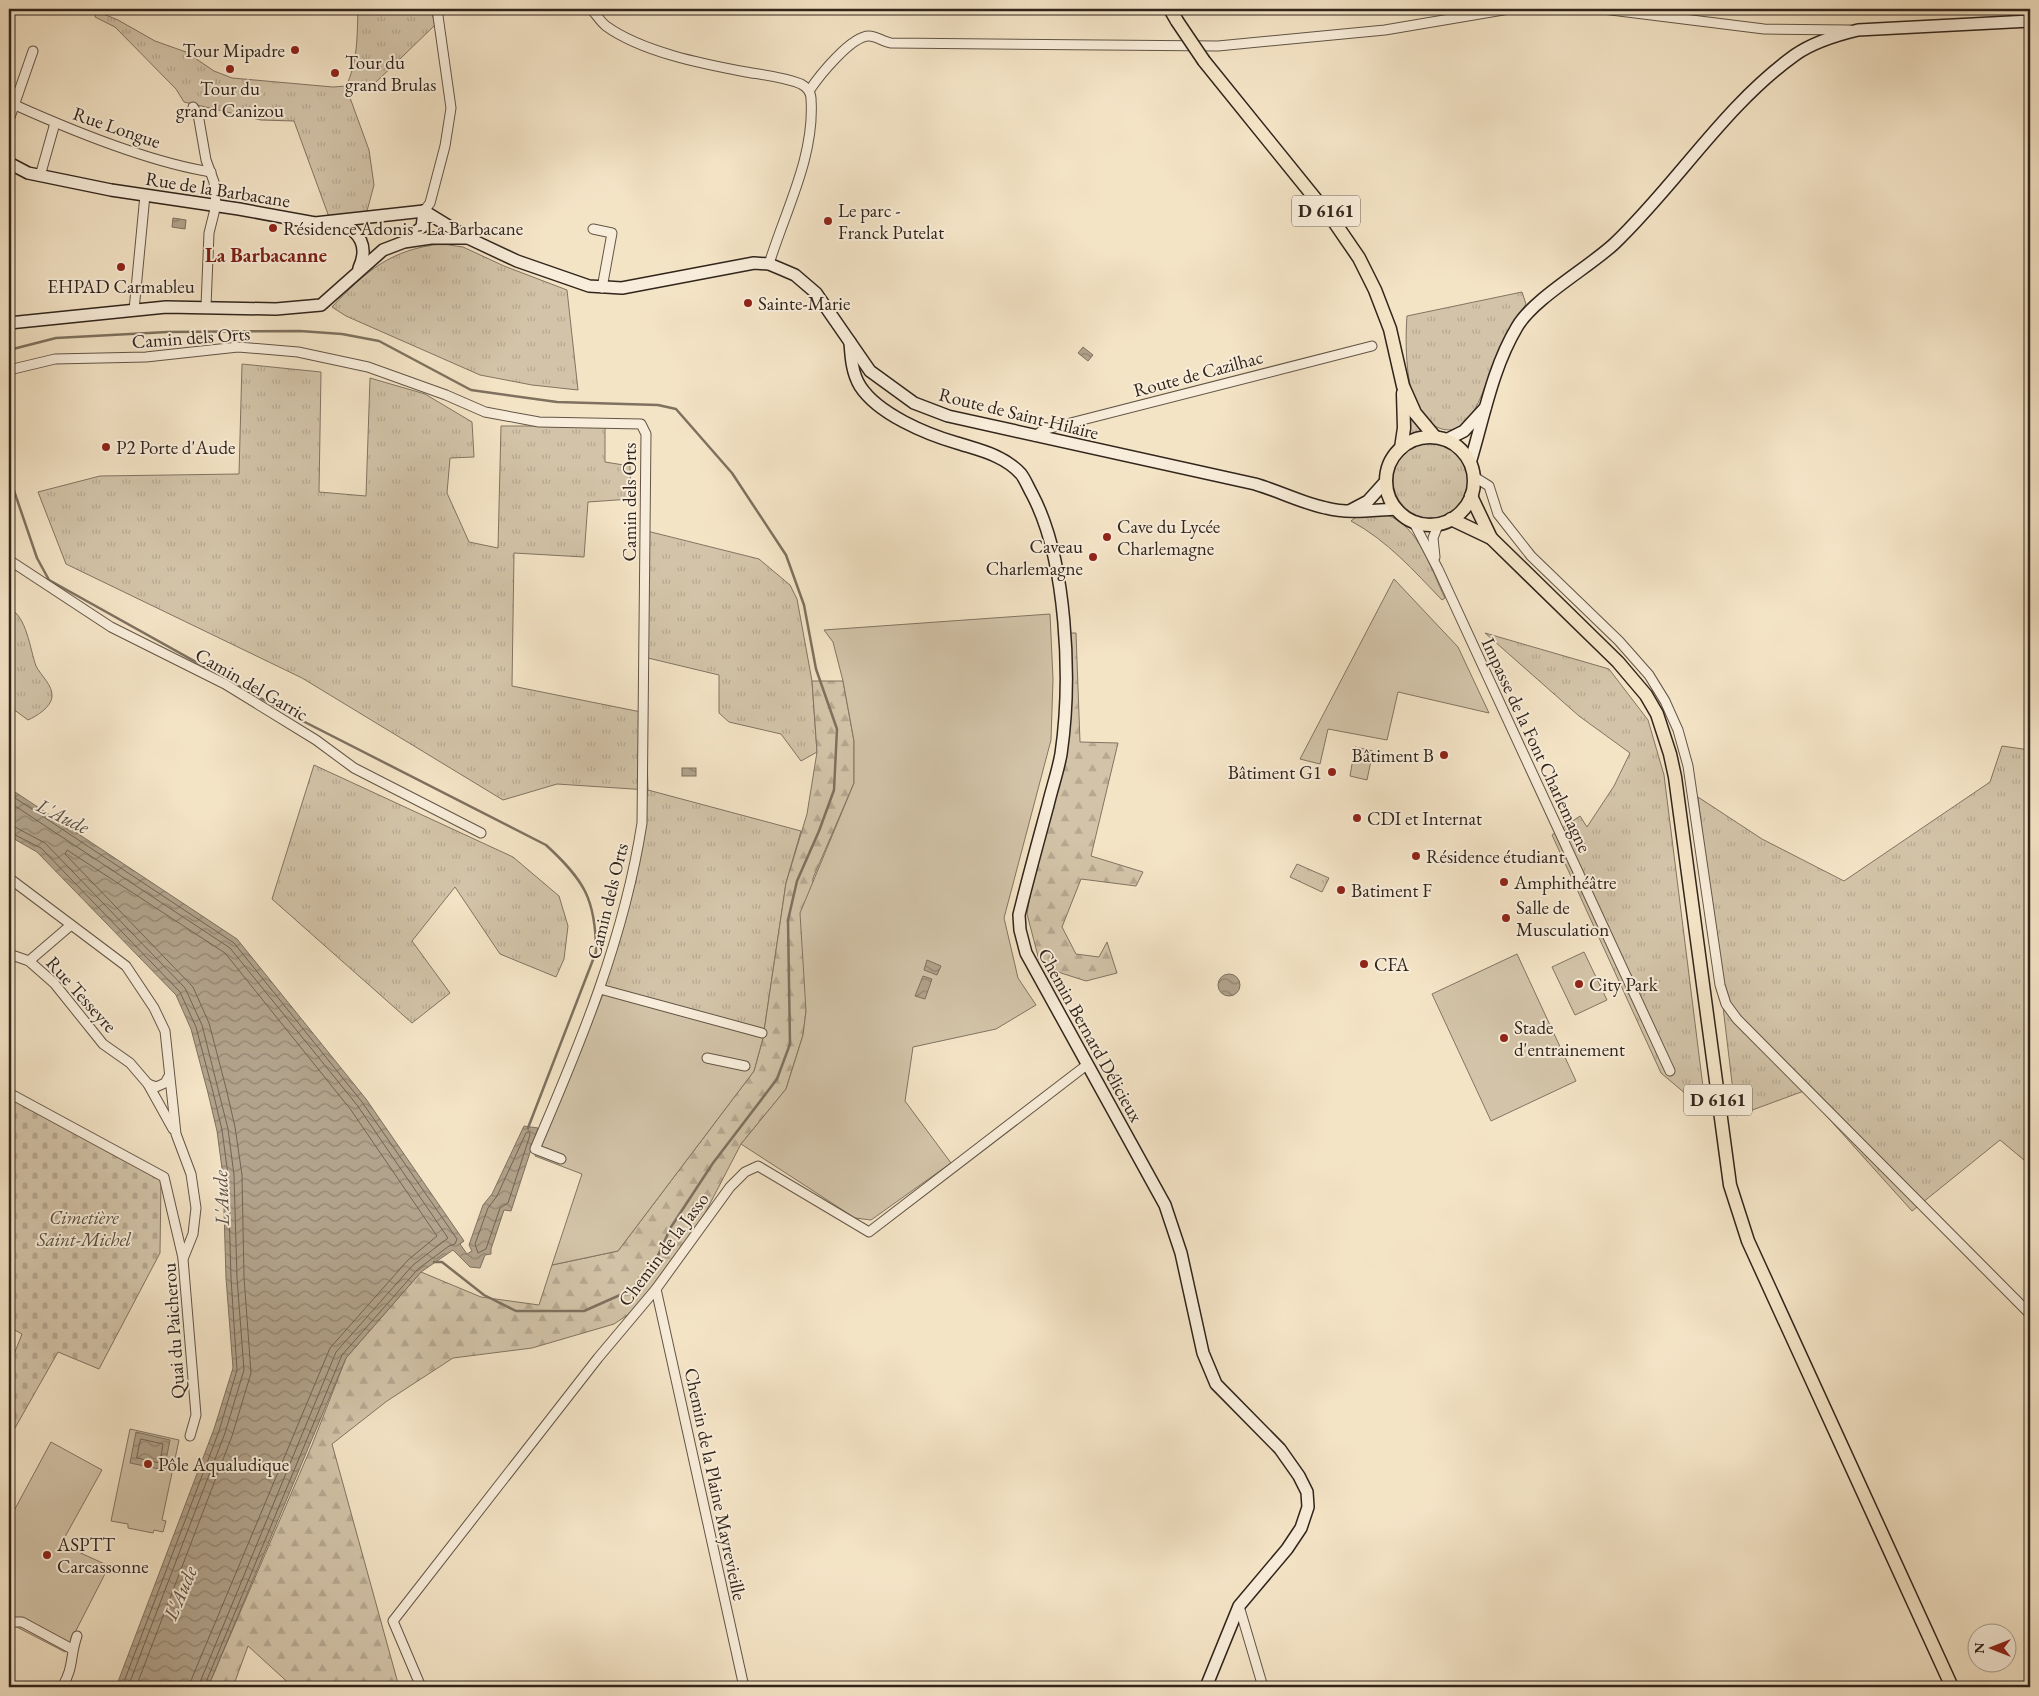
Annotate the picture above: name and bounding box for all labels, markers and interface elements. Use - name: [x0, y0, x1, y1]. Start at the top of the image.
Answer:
- place label: Tour Mipadre: [182, 38, 285, 63]
- marker: Tour Mipadre: [289, 44, 301, 56]
- place label: Tour du grand Brulas: [345, 50, 436, 97]
- marker: Tour du grand Canizou: [224, 63, 236, 75]
- marker: Tour du grand Brulas: [329, 67, 341, 79]
- place label: Tour du grand Canizou: [176, 76, 284, 123]
- street label: Rue Longue: [70, 101, 164, 154]
- street label: Rue de la Barbacane: [144, 166, 292, 213]
- road number: D 6161: [1292, 196, 1360, 227]
- place label: Le parc - Franck Putelat: [838, 198, 944, 245]
- marker: Le parc - Franck Putelat: [822, 215, 834, 227]
- place label: Résidence Adonis - La Barbacane: [283, 216, 523, 241]
- marker: Résidence Adonis - La Barbacane: [267, 222, 279, 234]
- district label: La Barbacanne: [205, 242, 327, 268]
- marker: EHPAD Carmableu: [115, 261, 127, 273]
- place label: EHPAD Carmableu: [47, 274, 195, 299]
- place label: Sainte-Marie: [758, 291, 850, 316]
- marker: Sainte-Marie: [742, 297, 754, 309]
- street label: Camin dels Orts: [131, 321, 251, 354]
- street label: Route de Cazilhac: [1131, 344, 1266, 403]
- street label: Route de Saint-Hilaire: [936, 382, 1101, 445]
- place label: P2 Porte d'Aude: [116, 435, 235, 460]
- marker: P2 Porte d'Aude: [100, 441, 112, 453]
- street label: Camin dels Orts: [617, 443, 642, 561]
- place label: Cave du Lycée Charlemagne: [1117, 514, 1220, 561]
- marker: Cave du Lycée Charlemagne: [1101, 531, 1113, 543]
- place label: Caveau Charlemagne: [986, 534, 1083, 581]
- marker: Caveau Charlemagne: [1087, 551, 1099, 563]
- street label: Impasse de la Font Charlemagne: [1476, 634, 1597, 857]
- street label: Camin del Garric: [191, 642, 313, 727]
- place label: Bâtiment B: [1352, 743, 1434, 768]
- marker: Bâtiment B: [1438, 749, 1450, 761]
- place label: Bâtiment G1: [1228, 760, 1322, 785]
- marker: Bâtiment G1: [1326, 766, 1338, 778]
- water label: L'Aude: [31, 792, 94, 840]
- place label: CDI et Internat: [1367, 806, 1482, 831]
- marker: CDI et Internat: [1351, 812, 1363, 824]
- street label: Camin dels Orts: [581, 840, 634, 962]
- place label: Résidence étudiant: [1426, 844, 1565, 869]
- marker: Résidence étudiant: [1410, 850, 1422, 862]
- place label: Amphithéâtre: [1513, 870, 1616, 895]
- marker: Amphithéâtre: [1498, 876, 1510, 888]
- place label: Batiment F: [1351, 878, 1432, 903]
- marker: Batiment F: [1335, 884, 1347, 896]
- place label: Salle de Musculation: [1516, 895, 1609, 942]
- marker: Salle de Musculation: [1500, 912, 1512, 924]
- street label: Chemin Bernard Délicieux: [1032, 944, 1149, 1127]
- street label: Rue Tesseyre: [41, 951, 123, 1038]
- place label: CFA: [1374, 952, 1410, 977]
- marker: CFA: [1358, 958, 1370, 970]
- place label: City Park: [1589, 972, 1659, 997]
- marker: City Park: [1573, 978, 1585, 990]
- place label: Stade d'entrainement: [1514, 1015, 1625, 1062]
- marker: Stade d'entrainement: [1498, 1032, 1510, 1044]
- road number: D 6161: [1684, 1084, 1752, 1116]
- water label: L'Aude: [207, 1170, 235, 1227]
- street label: Chemin de la Jasso: [612, 1187, 714, 1311]
- park label: Cimetière Saint-Michel: [36, 1205, 132, 1252]
- street label: Quai du Paicherou: [156, 1262, 191, 1400]
- street label: Chemin de la Plaine Mayrevieille: [679, 1366, 752, 1603]
- place label: Pôle Aqualudique: [158, 1452, 289, 1477]
- marker: Pôle Aqualudique: [142, 1458, 154, 1470]
- place label: ASPTT Carcassonne: [56, 1532, 149, 1579]
- marker: ASPTT Carcassonne: [41, 1549, 53, 1561]
- water label: L'Aude: [157, 1562, 203, 1625]
- north arrow: [1966, 1624, 2016, 1674]
- text: N: [1970, 1642, 1988, 1654]

